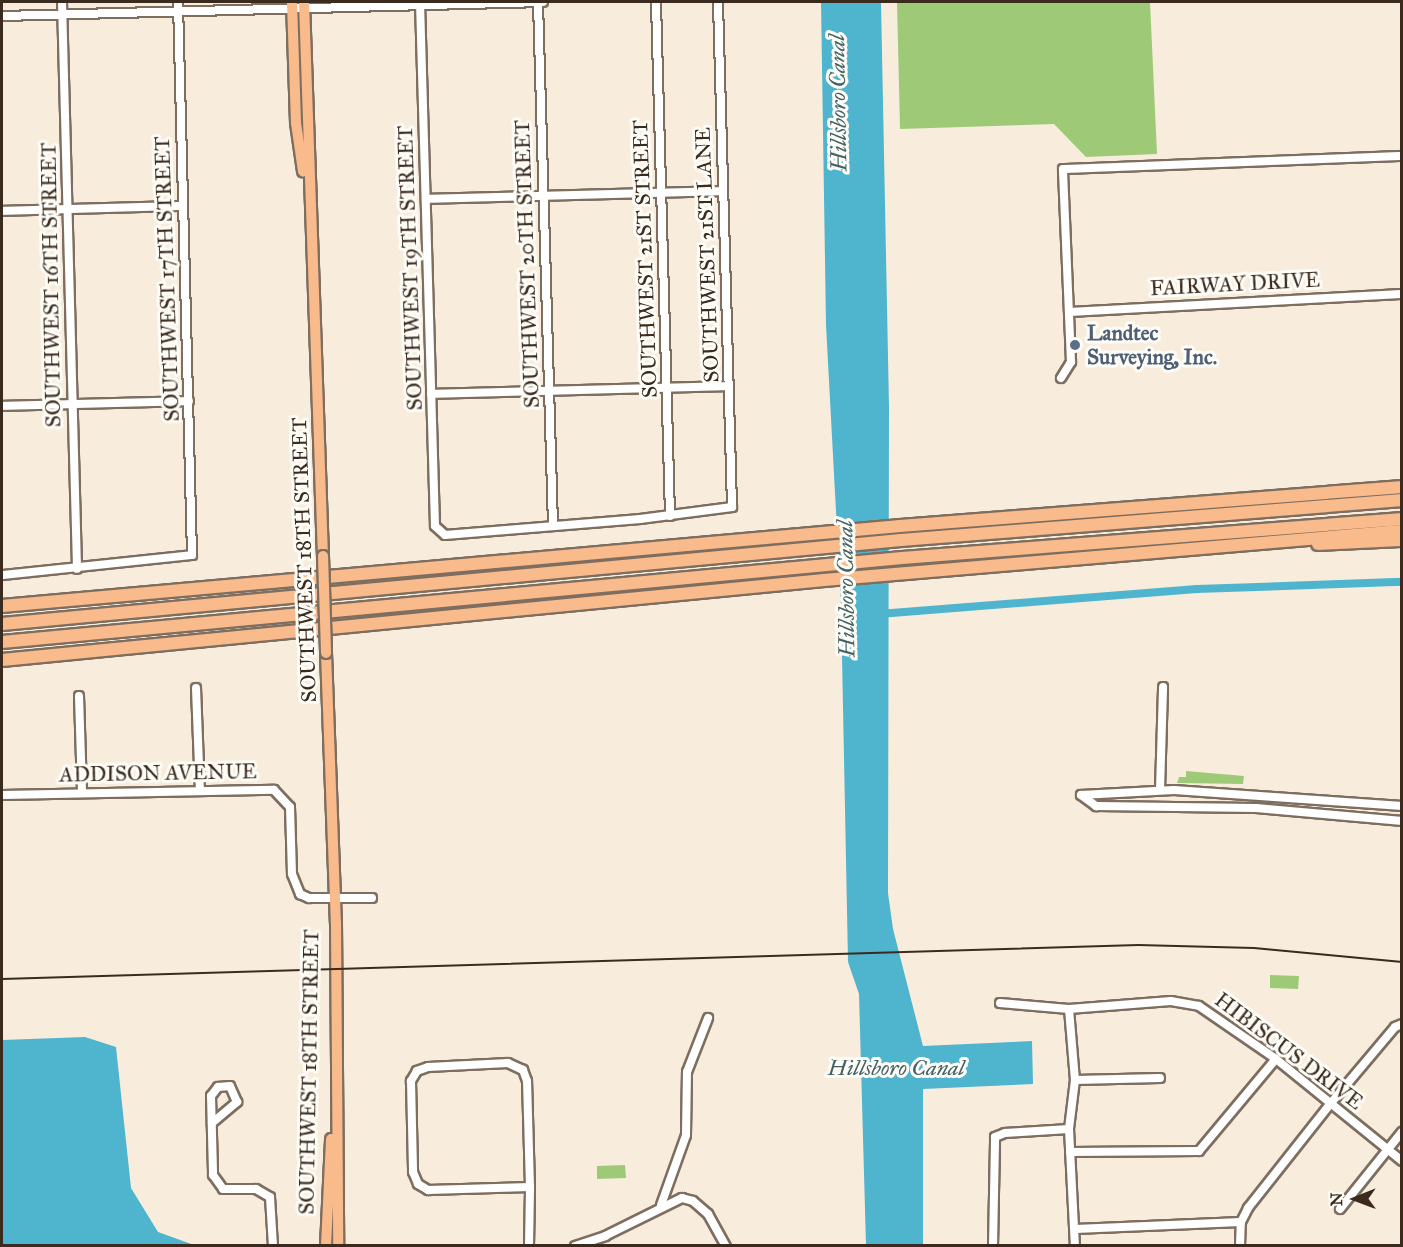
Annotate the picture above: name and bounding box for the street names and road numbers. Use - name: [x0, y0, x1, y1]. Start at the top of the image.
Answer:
- street label: SOUTHWEST 20TH STREET: [509, 119, 545, 409]
- street label: SOUTHWEST 21ST STREET: [628, 119, 662, 399]
- street label: SOUTHWEST 19TH STREET: [392, 125, 428, 411]
- street label: SOUTHWEST 21ST LANE: [690, 127, 724, 383]
- street label: SOUTHWEST 17TH STREET: [149, 136, 185, 422]
- street label: SOUTHWEST 16TH STREET: [36, 142, 66, 428]
- street label: FAIRWAY DRIVE: [1149, 267, 1321, 301]
- street label: SOUTHWEST 18TH STREET: [286, 417, 322, 703]
- street label: ADDISON AVENUE: [59, 759, 257, 787]
- street label: SOUTHWEST 18TH STREET: [294, 929, 324, 1215]
- street label: HIBISCUS DRIVE: [1210, 987, 1368, 1115]

